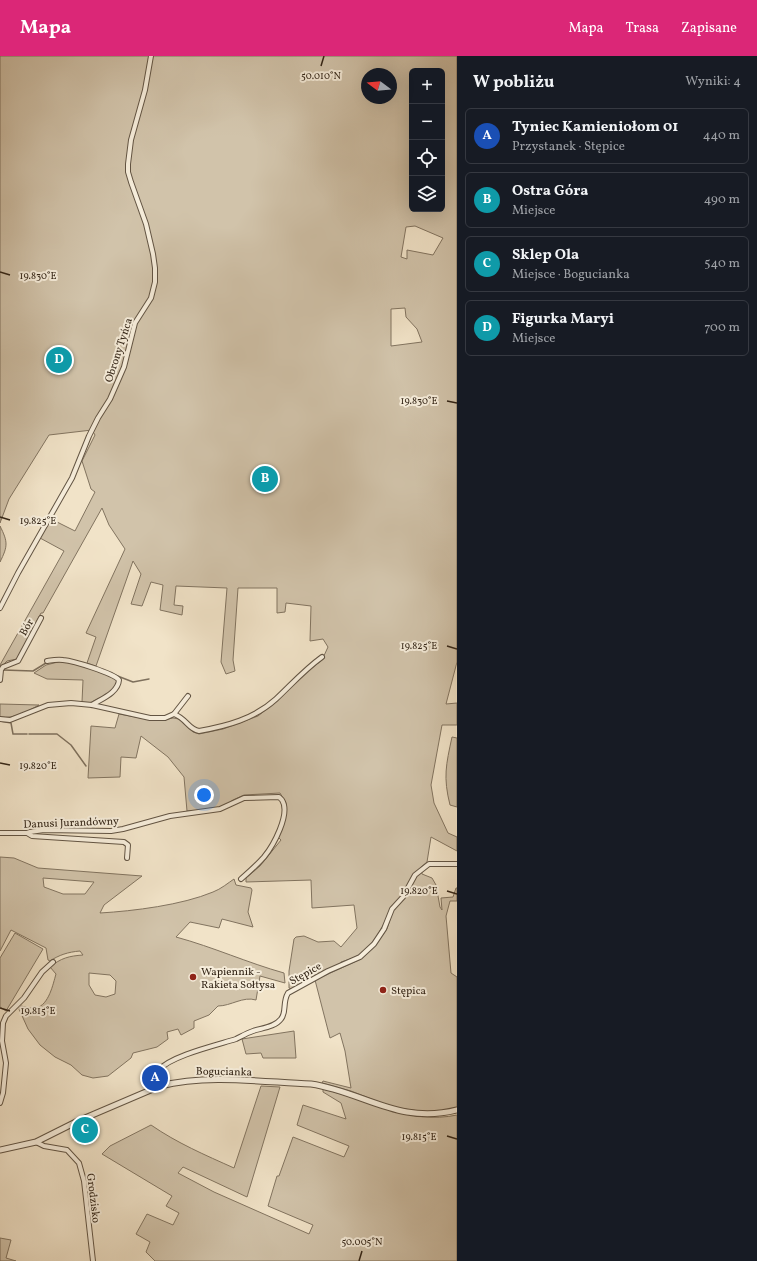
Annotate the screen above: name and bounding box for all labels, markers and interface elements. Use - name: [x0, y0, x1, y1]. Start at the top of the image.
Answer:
- text: Mapa: [20, 15, 71, 41]
- text: Mapa: [569, 19, 604, 38]
- text: Trasa: [626, 19, 659, 38]
- text: Zapisane: [681, 19, 737, 38]
- north arrow: [361, 68, 397, 104]
- map controls: [409, 68, 445, 212]
- button: +: [409, 68, 445, 104]
- text: 50.010°N: [301, 69, 341, 83]
- text: W pobliżu: [473, 71, 554, 94]
- text: Wyniki: 4: [685, 73, 741, 91]
- button: −: [409, 104, 445, 140]
- text: Tyniec Kamieniołom 01: [512, 117, 678, 138]
- text: A: [482, 127, 492, 145]
- text: 440 m: [703, 127, 740, 145]
- text: Przystanek · Stępice: [512, 138, 625, 156]
- button: locate: [409, 140, 445, 176]
- button: layers: [409, 176, 445, 212]
- text: Ostra Góra: [512, 181, 588, 202]
- text: B: [483, 191, 491, 209]
- text: 490 m: [704, 191, 740, 209]
- text: Miejsce: [512, 202, 555, 220]
- text: Sklep Ola: [512, 245, 579, 266]
- text: C: [483, 255, 491, 273]
- text: 540 m: [704, 255, 740, 273]
- text: Miejsce · Bogucianka: [512, 266, 630, 284]
- text: 19.830°E: [20, 269, 57, 283]
- text: Figurka Maryi: [512, 309, 614, 330]
- street label: Obrony Tyńca: [102, 316, 137, 385]
- text: D: [482, 319, 492, 337]
- text: 700 m: [704, 319, 740, 337]
- text: Miejsce: [512, 330, 555, 348]
- pin: D: [46, 345, 72, 375]
- text: 19.830°E: [401, 394, 438, 408]
- pin: B: [252, 464, 278, 494]
- text: 19.825°E: [20, 514, 56, 528]
- street label: Bór: [17, 616, 38, 639]
- text: 19.825°E: [401, 639, 437, 653]
- text: 19.820°E: [19, 759, 57, 773]
- your location: [194, 785, 214, 805]
- street label: Danusi Jurandówny: [23, 814, 119, 833]
- text: 19.820°E: [400, 884, 438, 898]
- street label: Stępice: [287, 959, 325, 989]
- place label: Wapiennik - Rakieta Sołtysa: [201, 965, 276, 993]
- marker: Wapiennik - Rakieta Sołtysa: [188, 972, 198, 982]
- place label: Stępica: [391, 984, 427, 999]
- marker: Stępica: [378, 985, 388, 995]
- text: 19.815°E: [21, 1004, 55, 1018]
- pin: A: [142, 1063, 168, 1093]
- street label: Bogucianka: [196, 1065, 253, 1080]
- pin: C: [72, 1115, 98, 1145]
- text: 19.815°E: [402, 1130, 436, 1144]
- street label: Grodzisko: [82, 1172, 103, 1224]
- text: 50.005°N: [341, 1235, 383, 1249]

